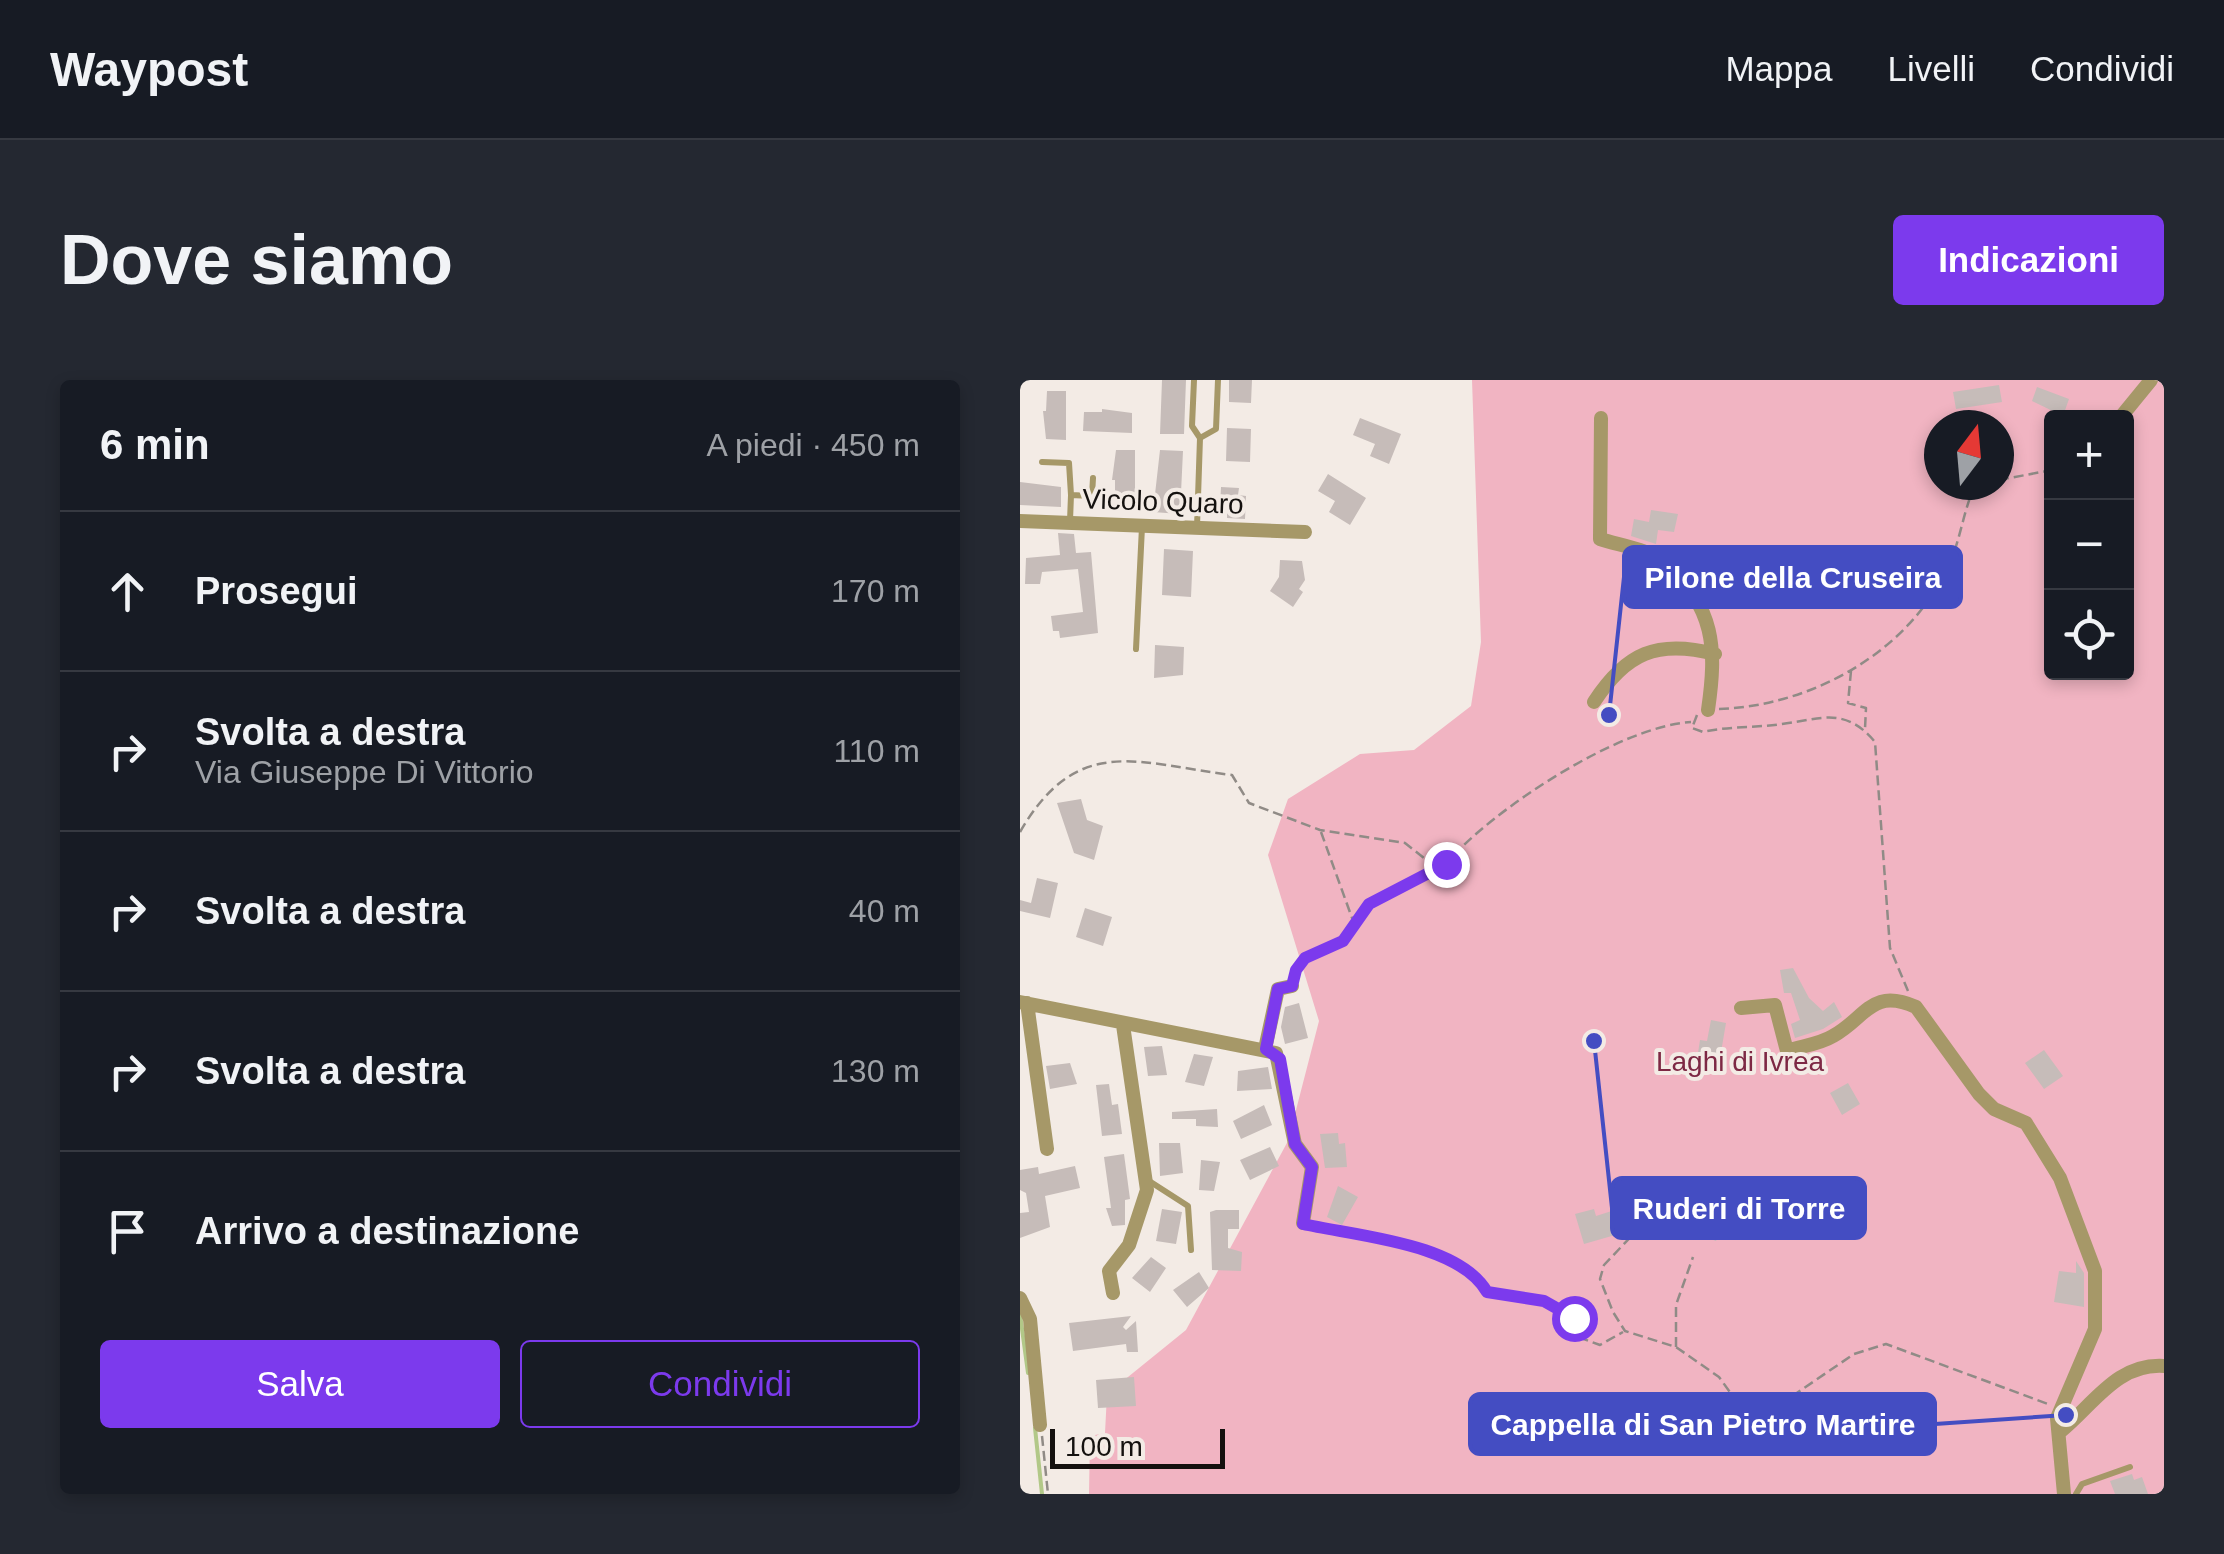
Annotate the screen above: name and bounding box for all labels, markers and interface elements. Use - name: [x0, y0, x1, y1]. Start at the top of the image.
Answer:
- text: Waypost: [50, 43, 248, 96]
- text: Mappa: [1725, 49, 1832, 88]
- text: Livelli: [1887, 49, 1975, 88]
- text: Condividi: [2030, 49, 2174, 88]
- button: Indicazioni: [1893, 215, 2164, 305]
- text: Dove siamo: [60, 221, 453, 299]
- north arrow: [1924, 410, 2014, 500]
- map controls: [2044, 410, 2134, 680]
- button: +: [2044, 410, 2134, 500]
- text: 6 min: [100, 421, 210, 468]
- text: A piedi · 450 m: [707, 427, 920, 463]
- street label: Vicolo Quaro: [1082, 483, 1244, 520]
- button: −: [2044, 500, 2134, 590]
- callout: Pilone della Cruseira: [1624, 547, 1961, 607]
- text: Pilone della Cruseira: [1645, 561, 1942, 594]
- icon: ahead: [100, 564, 155, 619]
- text: Prosegui: [195, 570, 358, 612]
- text: 170 m: [831, 573, 920, 609]
- button: locate: [2044, 590, 2134, 680]
- text: Svolta a destra: [195, 711, 465, 753]
- icon: right: [100, 724, 155, 779]
- text: 110 m: [833, 733, 920, 769]
- text: Via Giuseppe Di Vittorio: [195, 754, 534, 790]
- route end: [1424, 842, 1470, 888]
- icon: right: [100, 884, 155, 939]
- text: Svolta a destra: [195, 890, 465, 932]
- text: 40 m: [849, 893, 920, 929]
- icon: right: [100, 1044, 155, 1099]
- park label: Laghi di Ivrea: [1656, 1046, 1824, 1077]
- text: Svolta a destra: [195, 1050, 465, 1092]
- text: 130 m: [831, 1053, 920, 1089]
- callout: Ruderi di Torre: [1612, 1178, 1865, 1238]
- text: Ruderi di Torre: [1633, 1192, 1845, 1225]
- icon: arrive: [100, 1204, 155, 1259]
- text: Arrivo a destinazione: [195, 1210, 579, 1252]
- route start: [1552, 1296, 1598, 1342]
- button: Salva: [100, 1340, 500, 1428]
- button: Condividi: [520, 1340, 920, 1428]
- callout: Cappella di San Pietro Martire: [1470, 1394, 1935, 1454]
- text: Cappella di San Pietro Martire: [1490, 1408, 1916, 1441]
- scale bar: [1050, 1424, 1225, 1468]
- text: 100 m: [1065, 1431, 1143, 1462]

